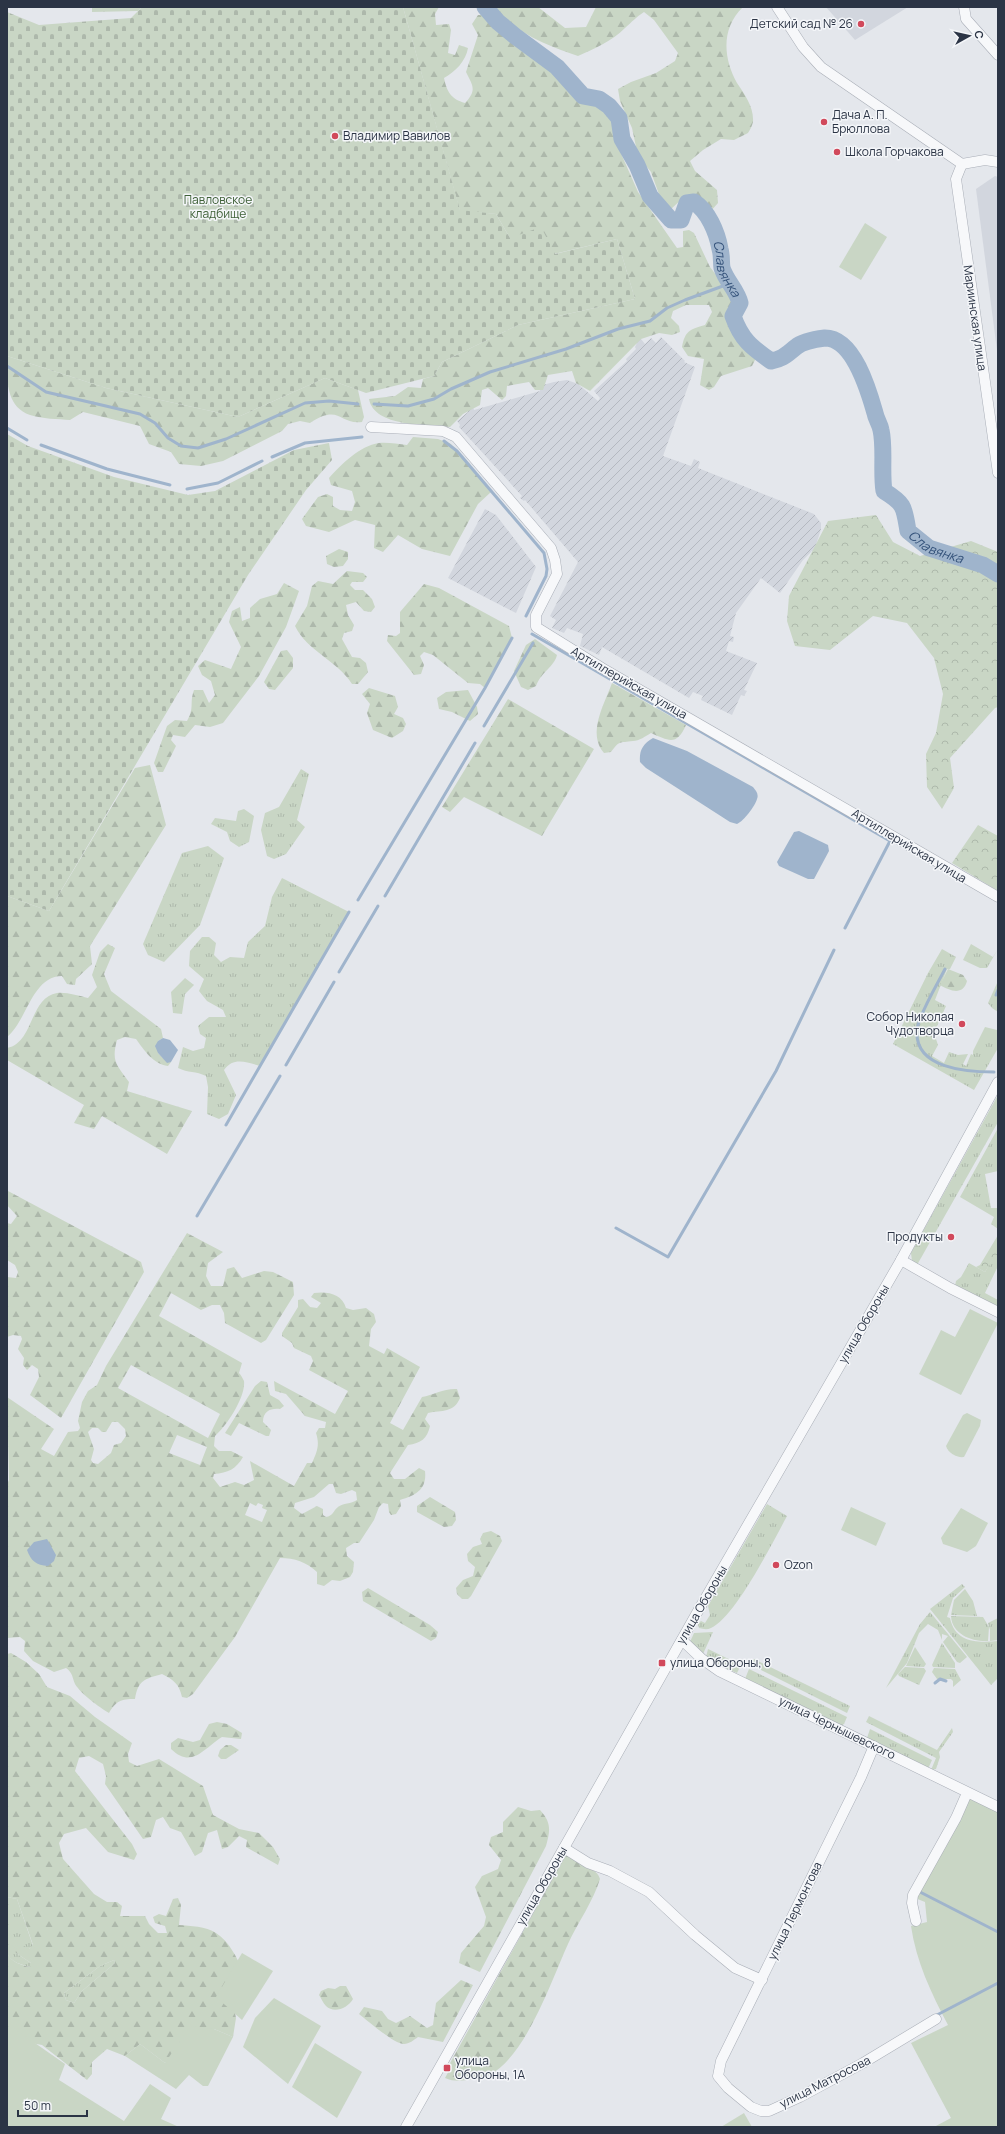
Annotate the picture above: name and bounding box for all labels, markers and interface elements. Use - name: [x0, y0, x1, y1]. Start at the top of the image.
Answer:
- place label: Детский сад № 26: [750, 15, 853, 32]
- north arrow: [949, 16, 989, 56]
- marker: Детский сад № 26: [856, 19, 866, 29]
- text: С: [971, 29, 987, 40]
- place label: Дача А. П. Брюллова: [832, 106, 890, 137]
- marker: Дача А. П. Брюллова: [819, 117, 829, 127]
- place label: Владимир Вавилов: [343, 127, 451, 144]
- marker: Владимир Вавилов: [330, 131, 340, 141]
- place label: Школа Горчакова: [845, 143, 944, 160]
- marker: Школа Горчакова: [832, 147, 842, 157]
- park label: Павловское кладбище: [184, 191, 252, 222]
- water label: Славянка: [709, 239, 746, 301]
- street label: Мариинская улица: [960, 264, 991, 372]
- water label: Славянка: [905, 526, 966, 567]
- street label: Артиллерийская улица: [568, 642, 690, 723]
- street label: Артиллерийская улица: [849, 804, 970, 887]
- place label: Собор Николая Чудотворца: [867, 1008, 954, 1039]
- marker: Собор Николая Чудотворца: [957, 1019, 967, 1029]
- place label: Продукты: [887, 1228, 943, 1245]
- marker: Продукты: [946, 1232, 956, 1242]
- street label: улица Обороны: [834, 1281, 893, 1366]
- place label: Ozon: [784, 1556, 813, 1573]
- marker: Ozon: [771, 1560, 781, 1570]
- street label: улица Обороны: [672, 1562, 731, 1647]
- place label: улица Обороны, 8: [670, 1654, 771, 1671]
- marker: улица Обороны, 8: [657, 1658, 667, 1668]
- street label: улица Чернышевского: [776, 1692, 898, 1763]
- street label: улица Обороны: [512, 1843, 571, 1928]
- street label: улица Лермонтова: [763, 1859, 826, 1963]
- street label: улица Матросова: [776, 2051, 873, 2112]
- place label: улица Обороны, 1А: [455, 2052, 525, 2083]
- marker: улица Обороны, 1А: [442, 2063, 452, 2073]
- scale bar: [18, 2092, 87, 2118]
- text: 50 m: [24, 2097, 51, 2114]

